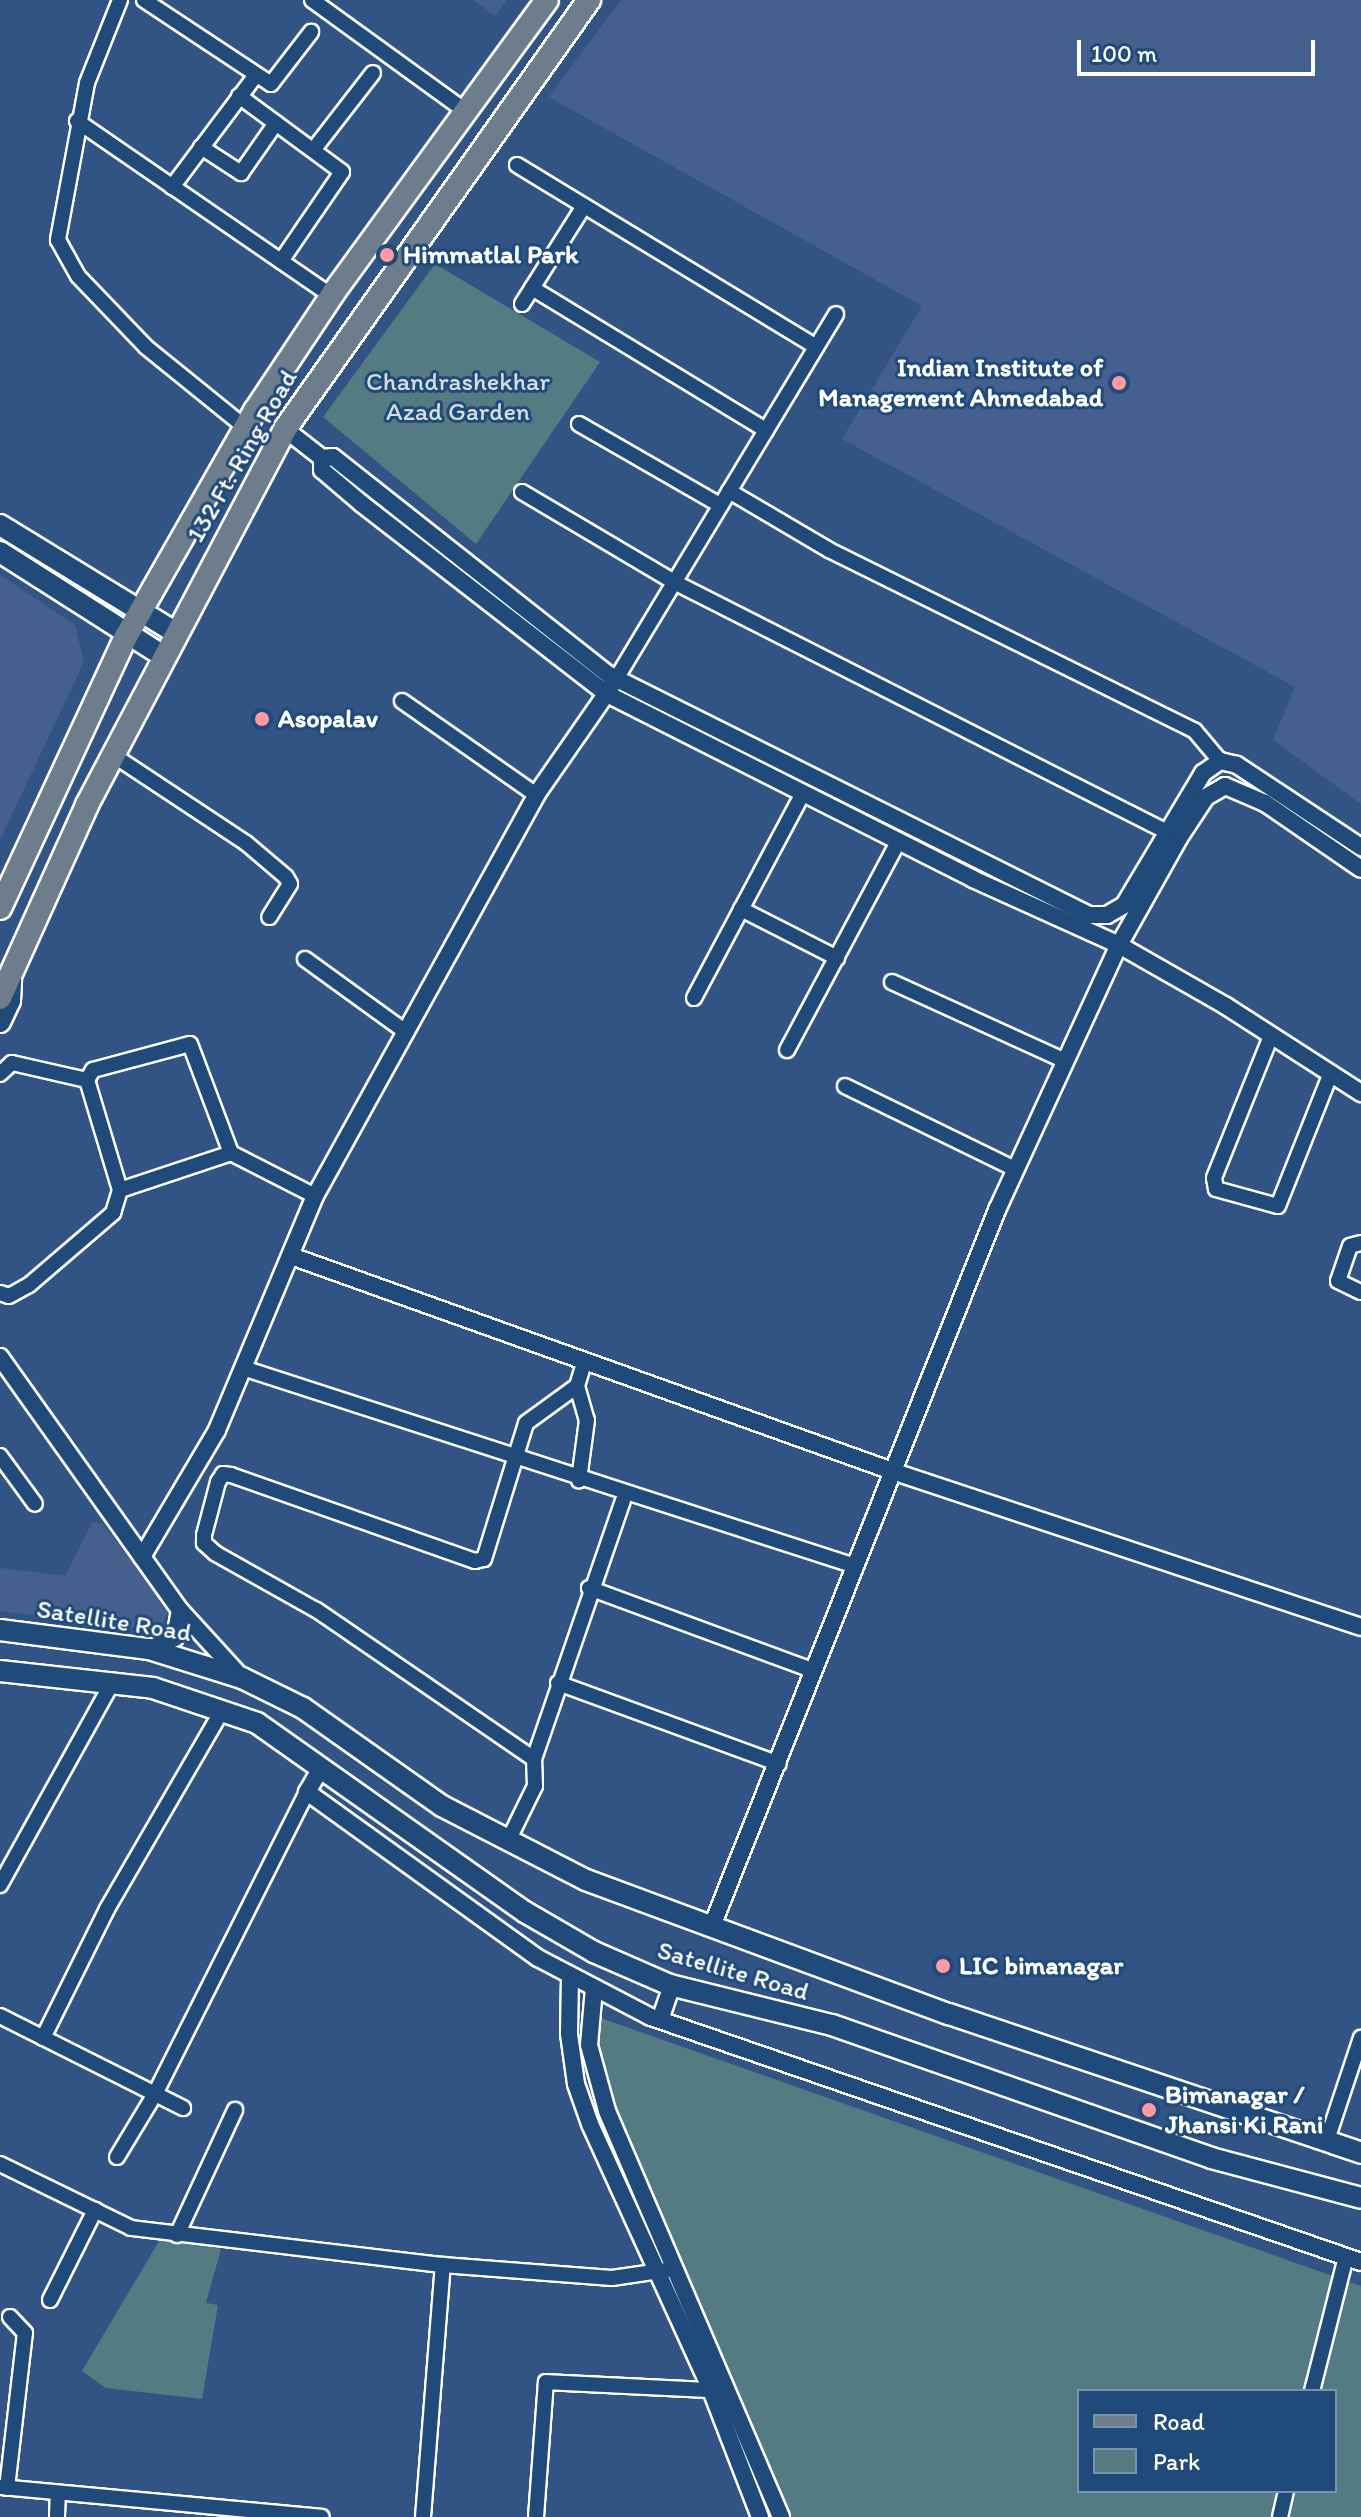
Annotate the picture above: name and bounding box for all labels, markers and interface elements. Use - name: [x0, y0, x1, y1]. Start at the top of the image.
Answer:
- scale bar: [1081, 24, 1319, 74]
- text: 100 m: [1091, 39, 1157, 68]
- place label: Himmatlal Park: [403, 239, 578, 271]
- marker: Himmatlal Park: [378, 246, 396, 264]
- place label: Indian Institute of Management Ahmedabad: [819, 352, 1103, 414]
- street label: 132 Ft. Ring Road: [180, 365, 304, 547]
- park label: Chandrashekhar Azad Garden: [366, 366, 550, 428]
- marker: Indian Institute of Management Ahmedabad: [1110, 374, 1128, 392]
- place label: Asopalav: [278, 703, 378, 735]
- marker: Asopalav: [253, 710, 271, 728]
- street label: Satellite Road: [35, 1593, 193, 1649]
- street label: Satellite Road: [654, 1935, 812, 2007]
- place label: LIC bimanagar: [959, 1950, 1123, 1982]
- marker: LIC bimanagar: [934, 1957, 952, 1975]
- place label: Bimanagar / Jhansi Ki Rani: [1165, 2079, 1323, 2140]
- marker: Bimanagar / Jhansi Ki Rani: [1140, 2101, 1158, 2119]
- legend: [1077, 2389, 1337, 2493]
- text: Road: [1153, 2407, 1205, 2436]
- text: Park: [1153, 2447, 1200, 2476]

